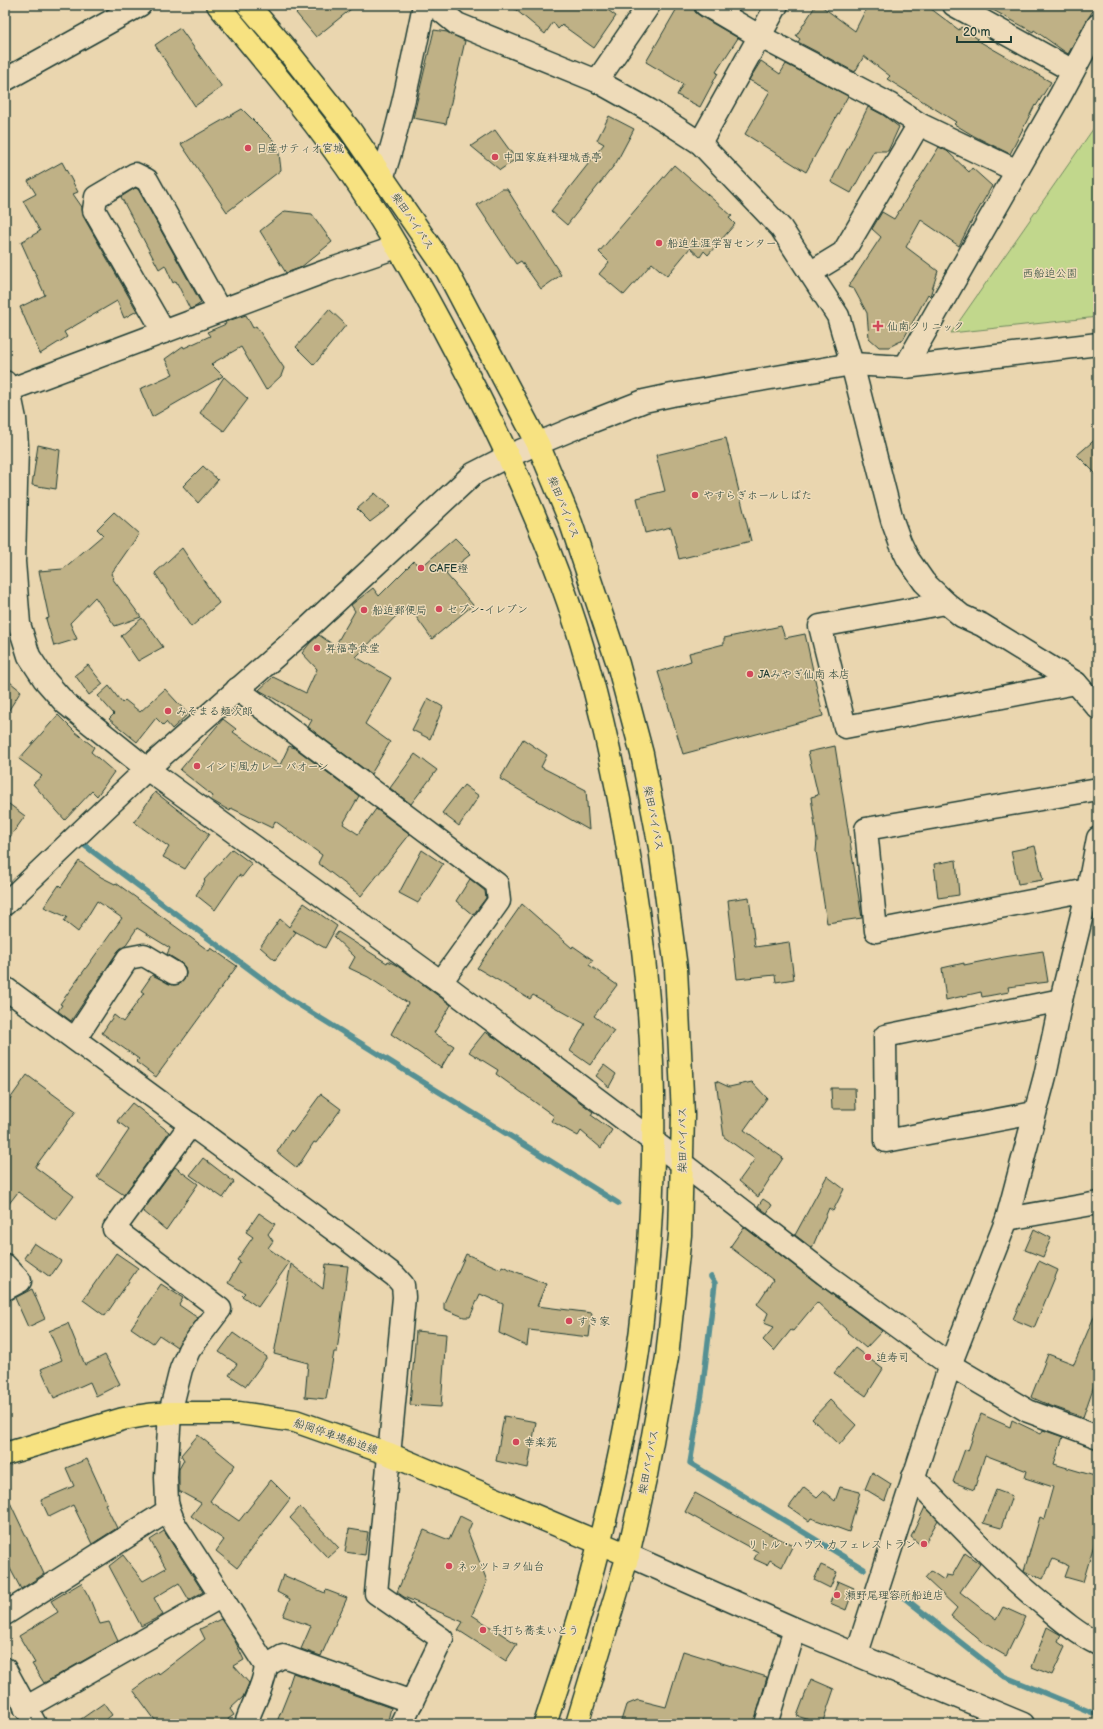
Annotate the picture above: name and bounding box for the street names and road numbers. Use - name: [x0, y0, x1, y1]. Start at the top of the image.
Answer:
- street label: 柴田バイパス: [389, 190, 436, 252]
- street label: 柴田バイパス: [545, 474, 582, 540]
- street label: 柴田バイパス: [641, 785, 666, 852]
- street label: 柴田バイパス: [676, 1107, 689, 1173]
- street label: 船岡停車場船迫線: [292, 1416, 380, 1457]
- street label: 柴田バイパス: [636, 1429, 661, 1496]

